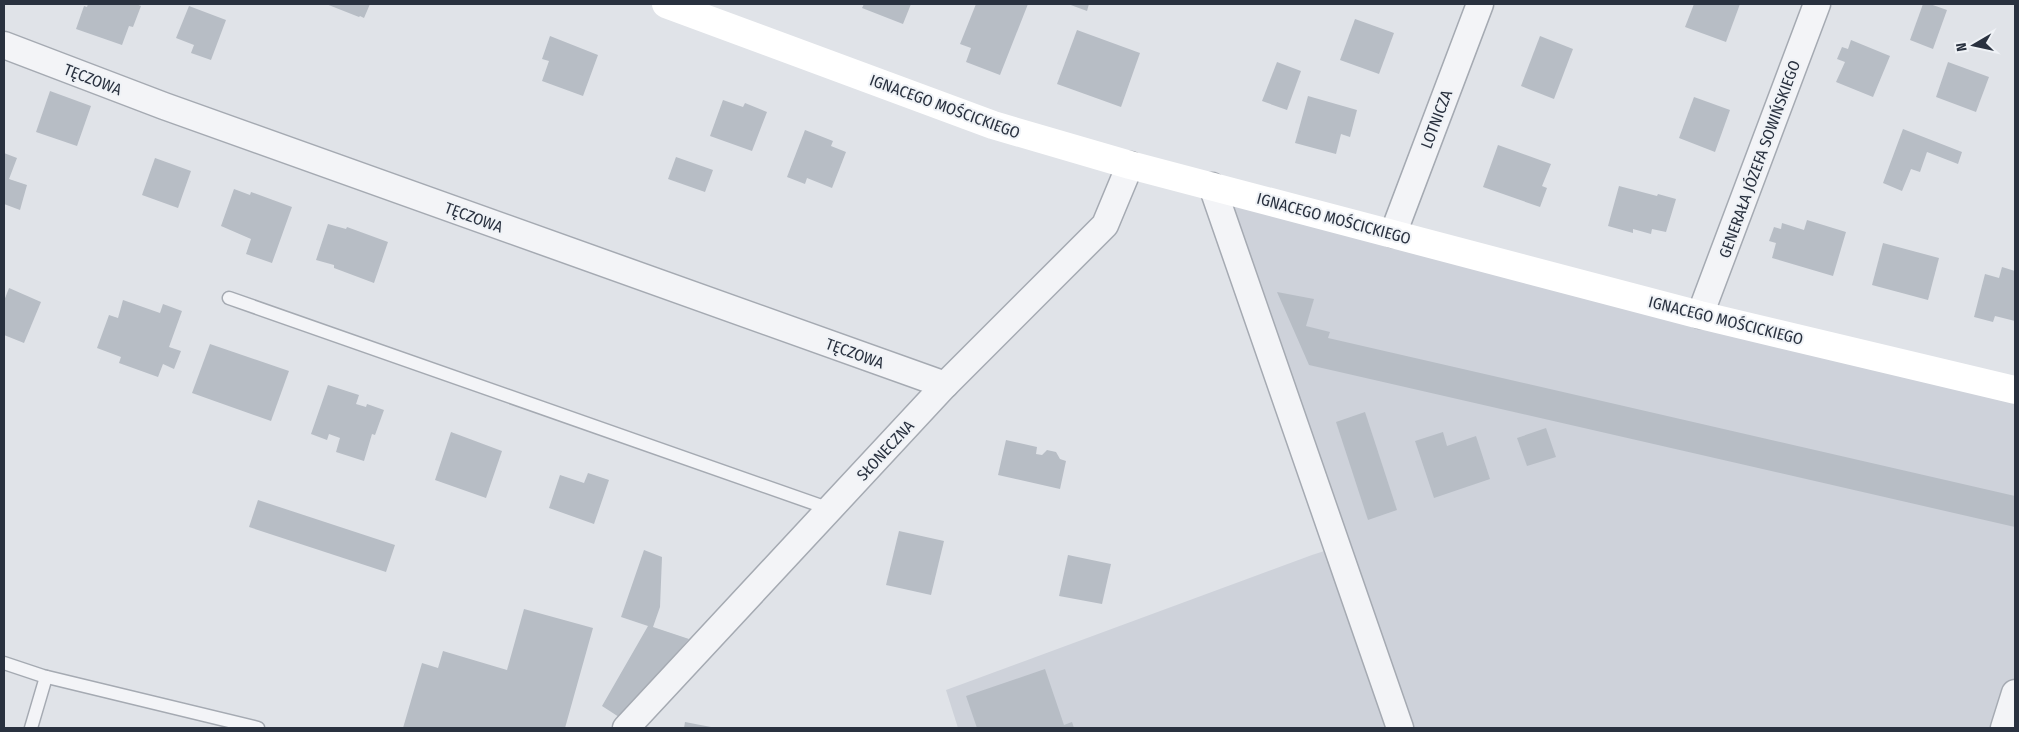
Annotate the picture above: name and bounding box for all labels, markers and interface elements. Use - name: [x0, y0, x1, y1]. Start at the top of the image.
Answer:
- north arrow: [1949, 20, 1999, 70]
- text: N: [1953, 41, 1971, 52]
- street label: GENERAŁA JÓZEFA SOWIŃSKIEGO: [1715, 58, 1804, 261]
- street label: TĘCZOWA: [61, 60, 125, 99]
- street label: IGNACEGO MOŚCICKIEGO: [867, 70, 1023, 143]
- street label: LOTNICZA: [1417, 87, 1457, 151]
- street label: IGNACEGO MOŚCICKIEGO: [1255, 189, 1413, 248]
- street label: TĘCZOWA: [442, 198, 506, 237]
- street label: IGNACEGO MOŚCICKIEGO: [1647, 292, 1805, 349]
- street label: TĘCZOWA: [823, 334, 887, 373]
- street label: SŁONECZNA: [853, 416, 918, 484]

